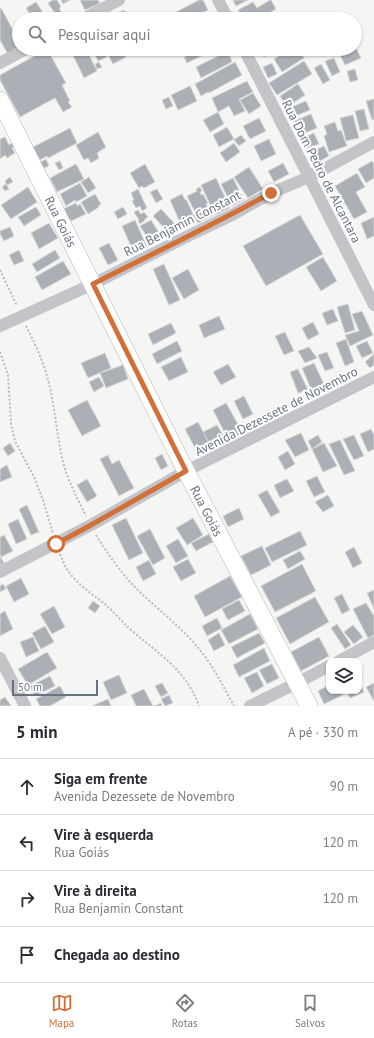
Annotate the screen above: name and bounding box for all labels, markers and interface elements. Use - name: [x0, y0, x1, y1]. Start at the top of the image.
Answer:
- search box: [12, 12, 362, 56]
- icon: search: [26, 23, 48, 45]
- text: Pesquisar aqui: [58, 25, 150, 44]
- street label: Rua Dom Pedro de Alcantara: [278, 97, 365, 246]
- route end: [262, 184, 280, 202]
- street label: Rua Benjamin Constant: [121, 186, 244, 260]
- street label: Rua Goiás: [41, 193, 80, 250]
- street label: Avenida Dezessete de Novembro: [192, 363, 361, 460]
- street label: Rua Goiás: [186, 483, 227, 539]
- route start: [47, 535, 65, 553]
- map controls: [326, 658, 362, 694]
- button: layers: [326, 658, 362, 694]
- scale bar: [12, 678, 98, 697]
- text: 50 m: [18, 680, 42, 694]
- text: 5 min: [16, 721, 57, 743]
- text: A pé · 330 m: [288, 724, 358, 741]
- text: Siga em frente: [54, 769, 147, 788]
- icon: ahead: [16, 776, 38, 798]
- text: 90 m: [330, 778, 358, 795]
- text: Avenida Dezessete de Novembro: [54, 788, 235, 805]
- text: Vire à esquerda: [54, 825, 153, 844]
- icon: left: [16, 832, 38, 854]
- text: 120 m: [323, 834, 358, 851]
- text: Rua Goiás: [54, 844, 109, 861]
- text: Vire à direita: [54, 881, 137, 900]
- icon: right: [16, 888, 38, 910]
- text: 120 m: [323, 890, 358, 907]
- text: Rua Benjamin Constant: [54, 900, 183, 917]
- icon: arrive: [16, 944, 38, 966]
- text: Chegada ao destino: [54, 945, 180, 964]
- tab: Mapa: [49, 992, 74, 1030]
- tab: Rotas: [172, 992, 198, 1030]
- tab: Salvos: [295, 992, 325, 1030]

